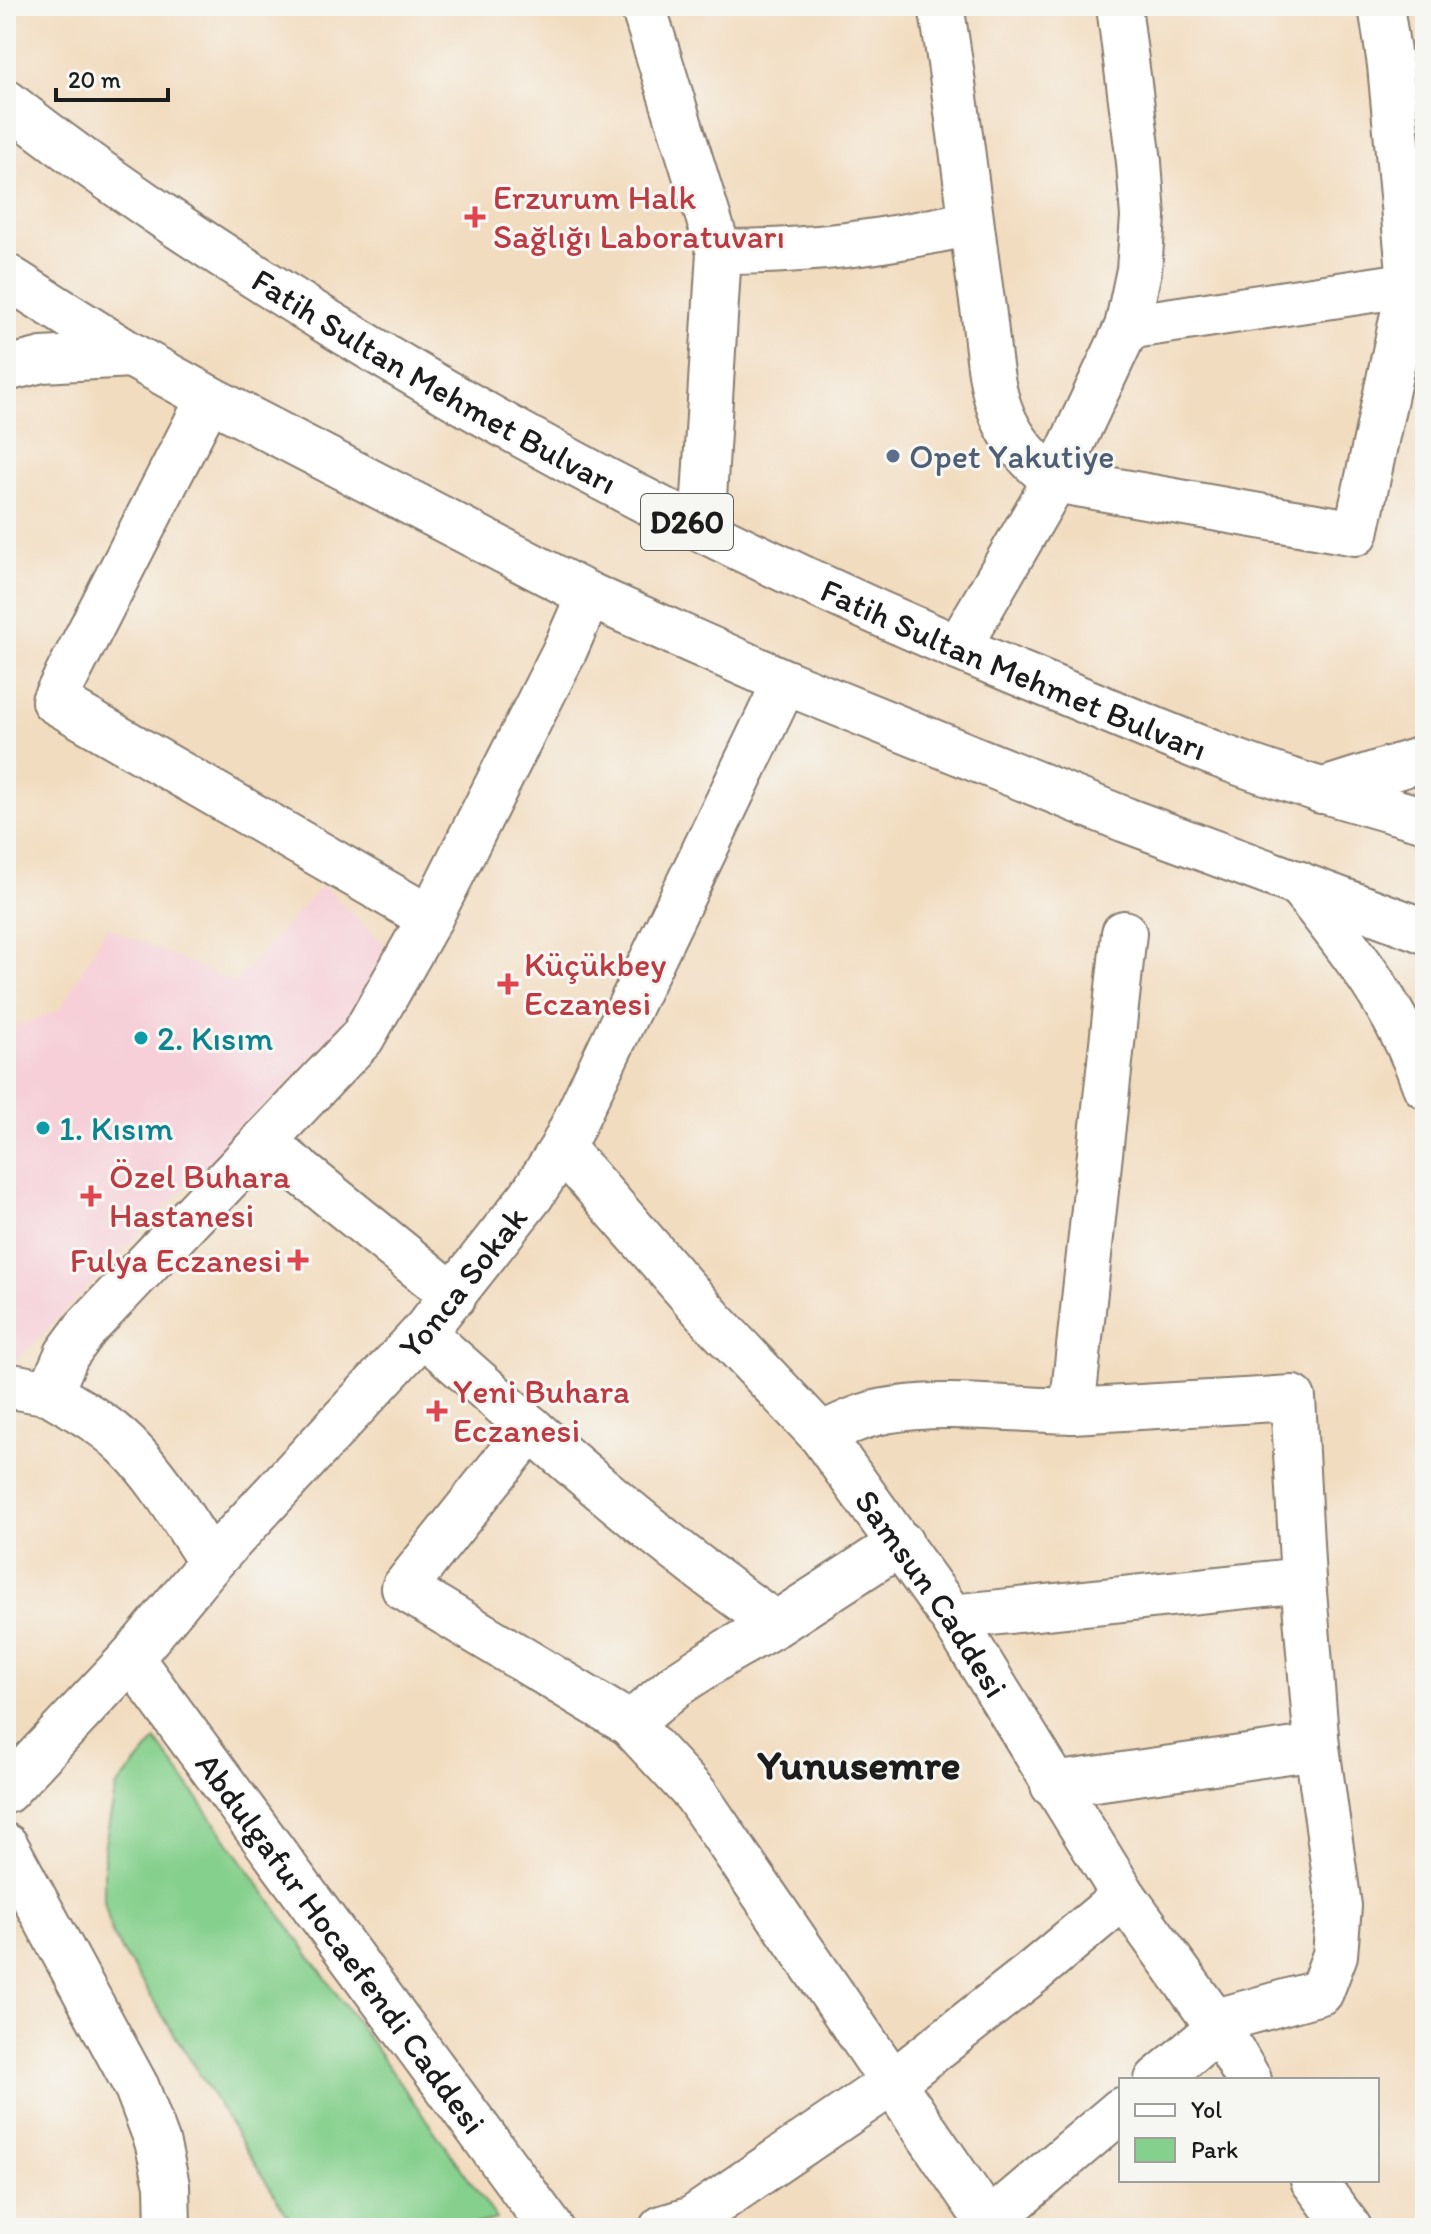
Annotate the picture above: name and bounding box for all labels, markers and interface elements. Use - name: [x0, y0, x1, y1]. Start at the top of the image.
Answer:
- scale bar: [56, 52, 168, 102]
- text: 20 m: [68, 65, 121, 94]
- place label: Erzurum Halk Sağlığı Laboratuvarı: [493, 177, 785, 257]
- marker: Erzurum Halk Sağlığı Laboratuvarı: [464, 206, 486, 228]
- street label: Fatih Sultan Mehmet Bulvarı: [244, 259, 624, 503]
- place label: Opet Yakutiye: [909, 436, 1114, 477]
- marker: Opet Yakutiye: [884, 447, 902, 465]
- road number: D260: [641, 494, 733, 550]
- street label: Fatih Sultan Mehmet Bulvarı: [815, 569, 1213, 769]
- place label: Küçükbey Eczanesi: [524, 944, 666, 1024]
- marker: Küçükbey Eczanesi: [499, 975, 517, 993]
- place label: 2. Kısım: [157, 1018, 273, 1059]
- marker: 2. Kısım: [132, 1029, 150, 1047]
- place label: 1. Kısım: [59, 1108, 173, 1149]
- marker: 1. Kısım: [34, 1119, 52, 1137]
- place label: Özel Buhara Hastanesi: [109, 1156, 291, 1236]
- marker: Özel Buhara Hastanesi: [80, 1185, 102, 1207]
- street label: Yonca Sokak: [390, 1198, 536, 1367]
- place label: Fulya Eczanesi: [70, 1240, 282, 1281]
- marker: Fulya Eczanesi: [289, 1251, 307, 1269]
- place label: Yeni Buhara Eczanesi: [453, 1371, 630, 1451]
- marker: Yeni Buhara Eczanesi: [428, 1402, 446, 1420]
- street label: Samsun Caddesi: [846, 1481, 1017, 1705]
- district label: Yunusemre: [757, 1739, 961, 1790]
- street label: Abdulgafur Hocaefendi Caddesi: [187, 1744, 495, 2142]
- legend: [1119, 2078, 1379, 2182]
- text: Yol: [1191, 2095, 1222, 2124]
- text: Park: [1191, 2135, 1238, 2164]

